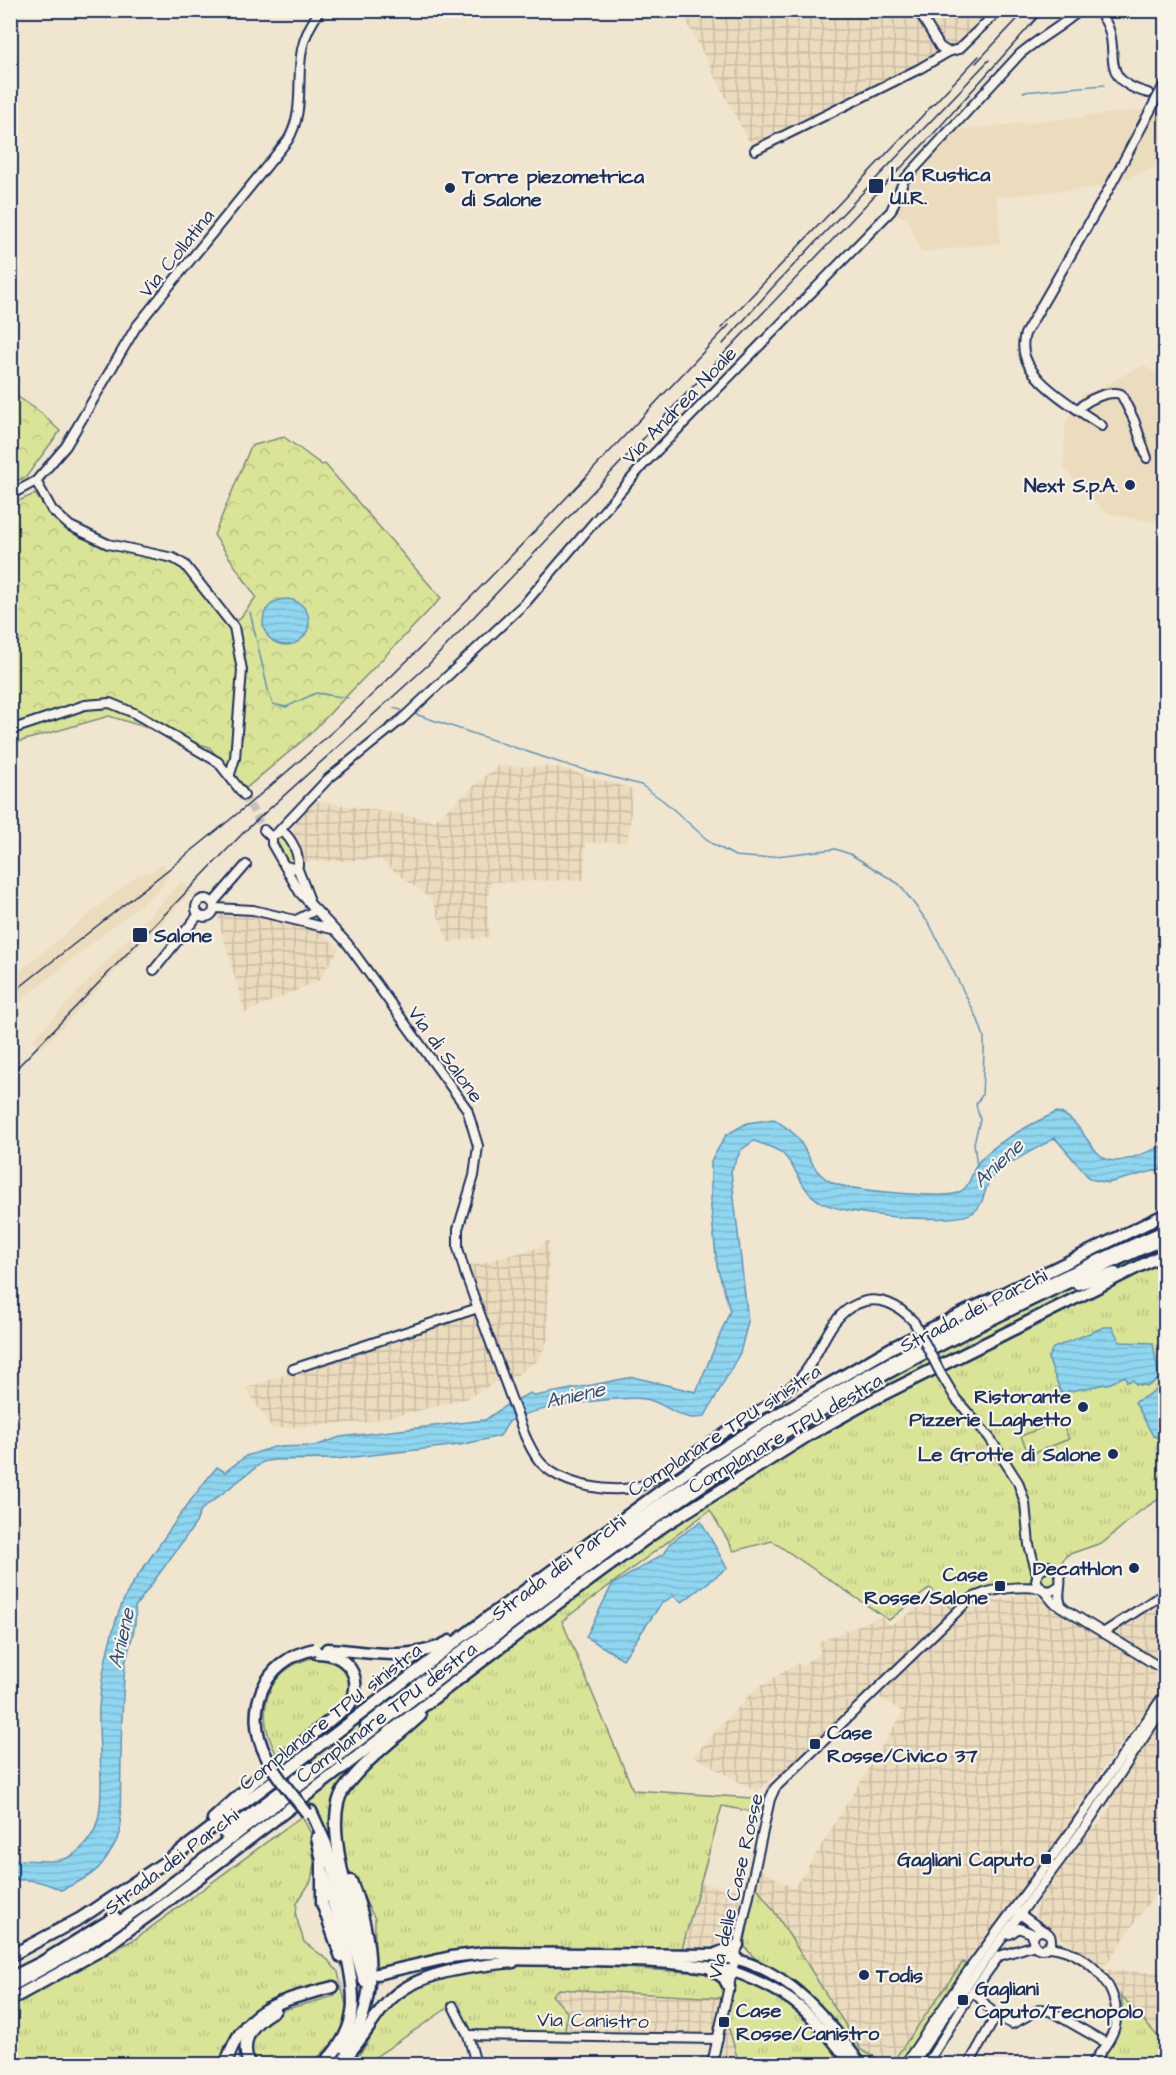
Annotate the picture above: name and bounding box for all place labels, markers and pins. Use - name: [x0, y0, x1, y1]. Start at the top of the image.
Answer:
- place label: La Rustica U.I.R.: [890, 161, 991, 212]
- place label: Torre piezometrica di Salone: [461, 163, 645, 214]
- marker: La Rustica U.I.R.: [867, 177, 885, 195]
- marker: Torre piezometrica di Salone: [443, 181, 457, 195]
- place label: Next S.p.A.: [1024, 472, 1118, 500]
- marker: Next S.p.A.: [1123, 478, 1137, 492]
- place label: Salone: [153, 922, 212, 950]
- marker: Salone: [131, 926, 149, 944]
- place label: Ristorante Pizzerie Laghetto: [909, 1383, 1072, 1435]
- marker: Ristorante Pizzerie Laghetto: [1076, 1400, 1090, 1414]
- place label: Le Grotte di Salone: [918, 1441, 1101, 1469]
- marker: Le Grotte di Salone: [1106, 1447, 1120, 1461]
- place label: Decathlon: [1033, 1555, 1122, 1583]
- place label: Case Rosse/Salone: [864, 1561, 988, 1612]
- marker: Decathlon: [1127, 1561, 1141, 1575]
- marker: Case Rosse/Salone: [993, 1579, 1007, 1593]
- place label: Case Rosse/Civico 37: [827, 1719, 978, 1770]
- marker: Case Rosse/Civico 37: [808, 1737, 822, 1751]
- place label: Gagliani Caputo: [897, 1846, 1035, 1875]
- marker: Gagliani Caputo: [1039, 1852, 1053, 1866]
- place label: Todis: [875, 1962, 923, 1990]
- marker: Todis: [857, 1968, 871, 1982]
- place label: Gagliani Caputo/Tecnopolo: [975, 1975, 1144, 2026]
- marker: Gagliani Caputo/Tecnopolo: [956, 1993, 970, 2007]
- place label: Case Rosse/Canistro: [736, 1997, 880, 2048]
- marker: Case Rosse/Canistro: [717, 2015, 731, 2029]

